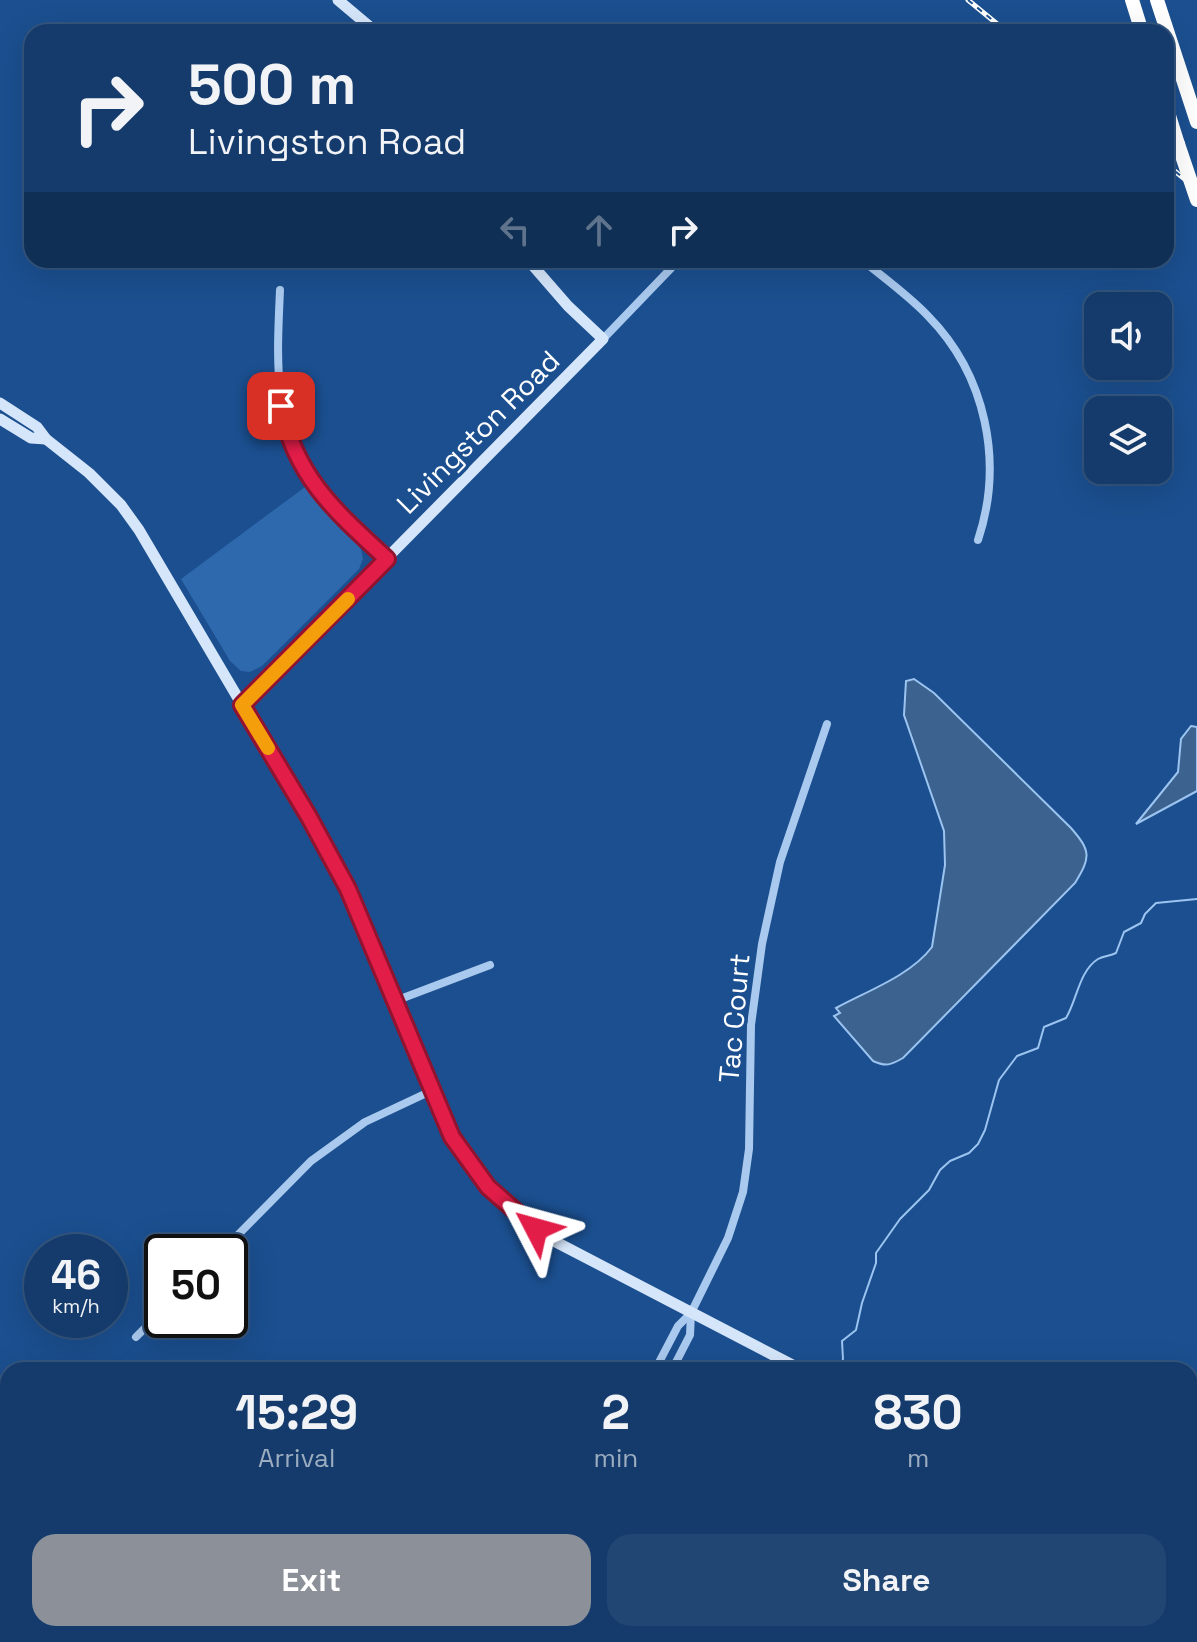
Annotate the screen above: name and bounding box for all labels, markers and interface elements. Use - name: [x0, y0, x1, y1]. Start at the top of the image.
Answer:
- text: 500 m: [188, 49, 356, 120]
- icon: right: [56, 56, 160, 160]
- text: Livingston Road: [188, 119, 466, 165]
- icon: left: [493, 208, 537, 252]
- icon: ahead: [577, 208, 621, 252]
- icon: right: [661, 208, 705, 252]
- map controls: [1084, 292, 1172, 484]
- button: sound: [1084, 292, 1172, 380]
- street label: Livingston Road: [389, 343, 567, 521]
- pin: [247, 372, 315, 440]
- icon: arrive: [259, 384, 303, 428]
- button: layers: [1084, 396, 1172, 484]
- street label: Tac Court: [710, 952, 758, 1084]
- position arrow: [494, 1187, 578, 1271]
- speed limit sign: 50: [144, 1234, 248, 1338]
- text: 46: [51, 1250, 101, 1301]
- text: km/h: [52, 1293, 100, 1319]
- text: 15:29: [235, 1382, 358, 1443]
- text: 2: [602, 1382, 630, 1443]
- text: 830: [874, 1382, 963, 1443]
- text: Arrival: [258, 1441, 335, 1475]
- text: min: [594, 1441, 638, 1475]
- text: m: [907, 1441, 929, 1475]
- button: Exit: [32, 1534, 591, 1626]
- button: Share: [607, 1534, 1166, 1626]

